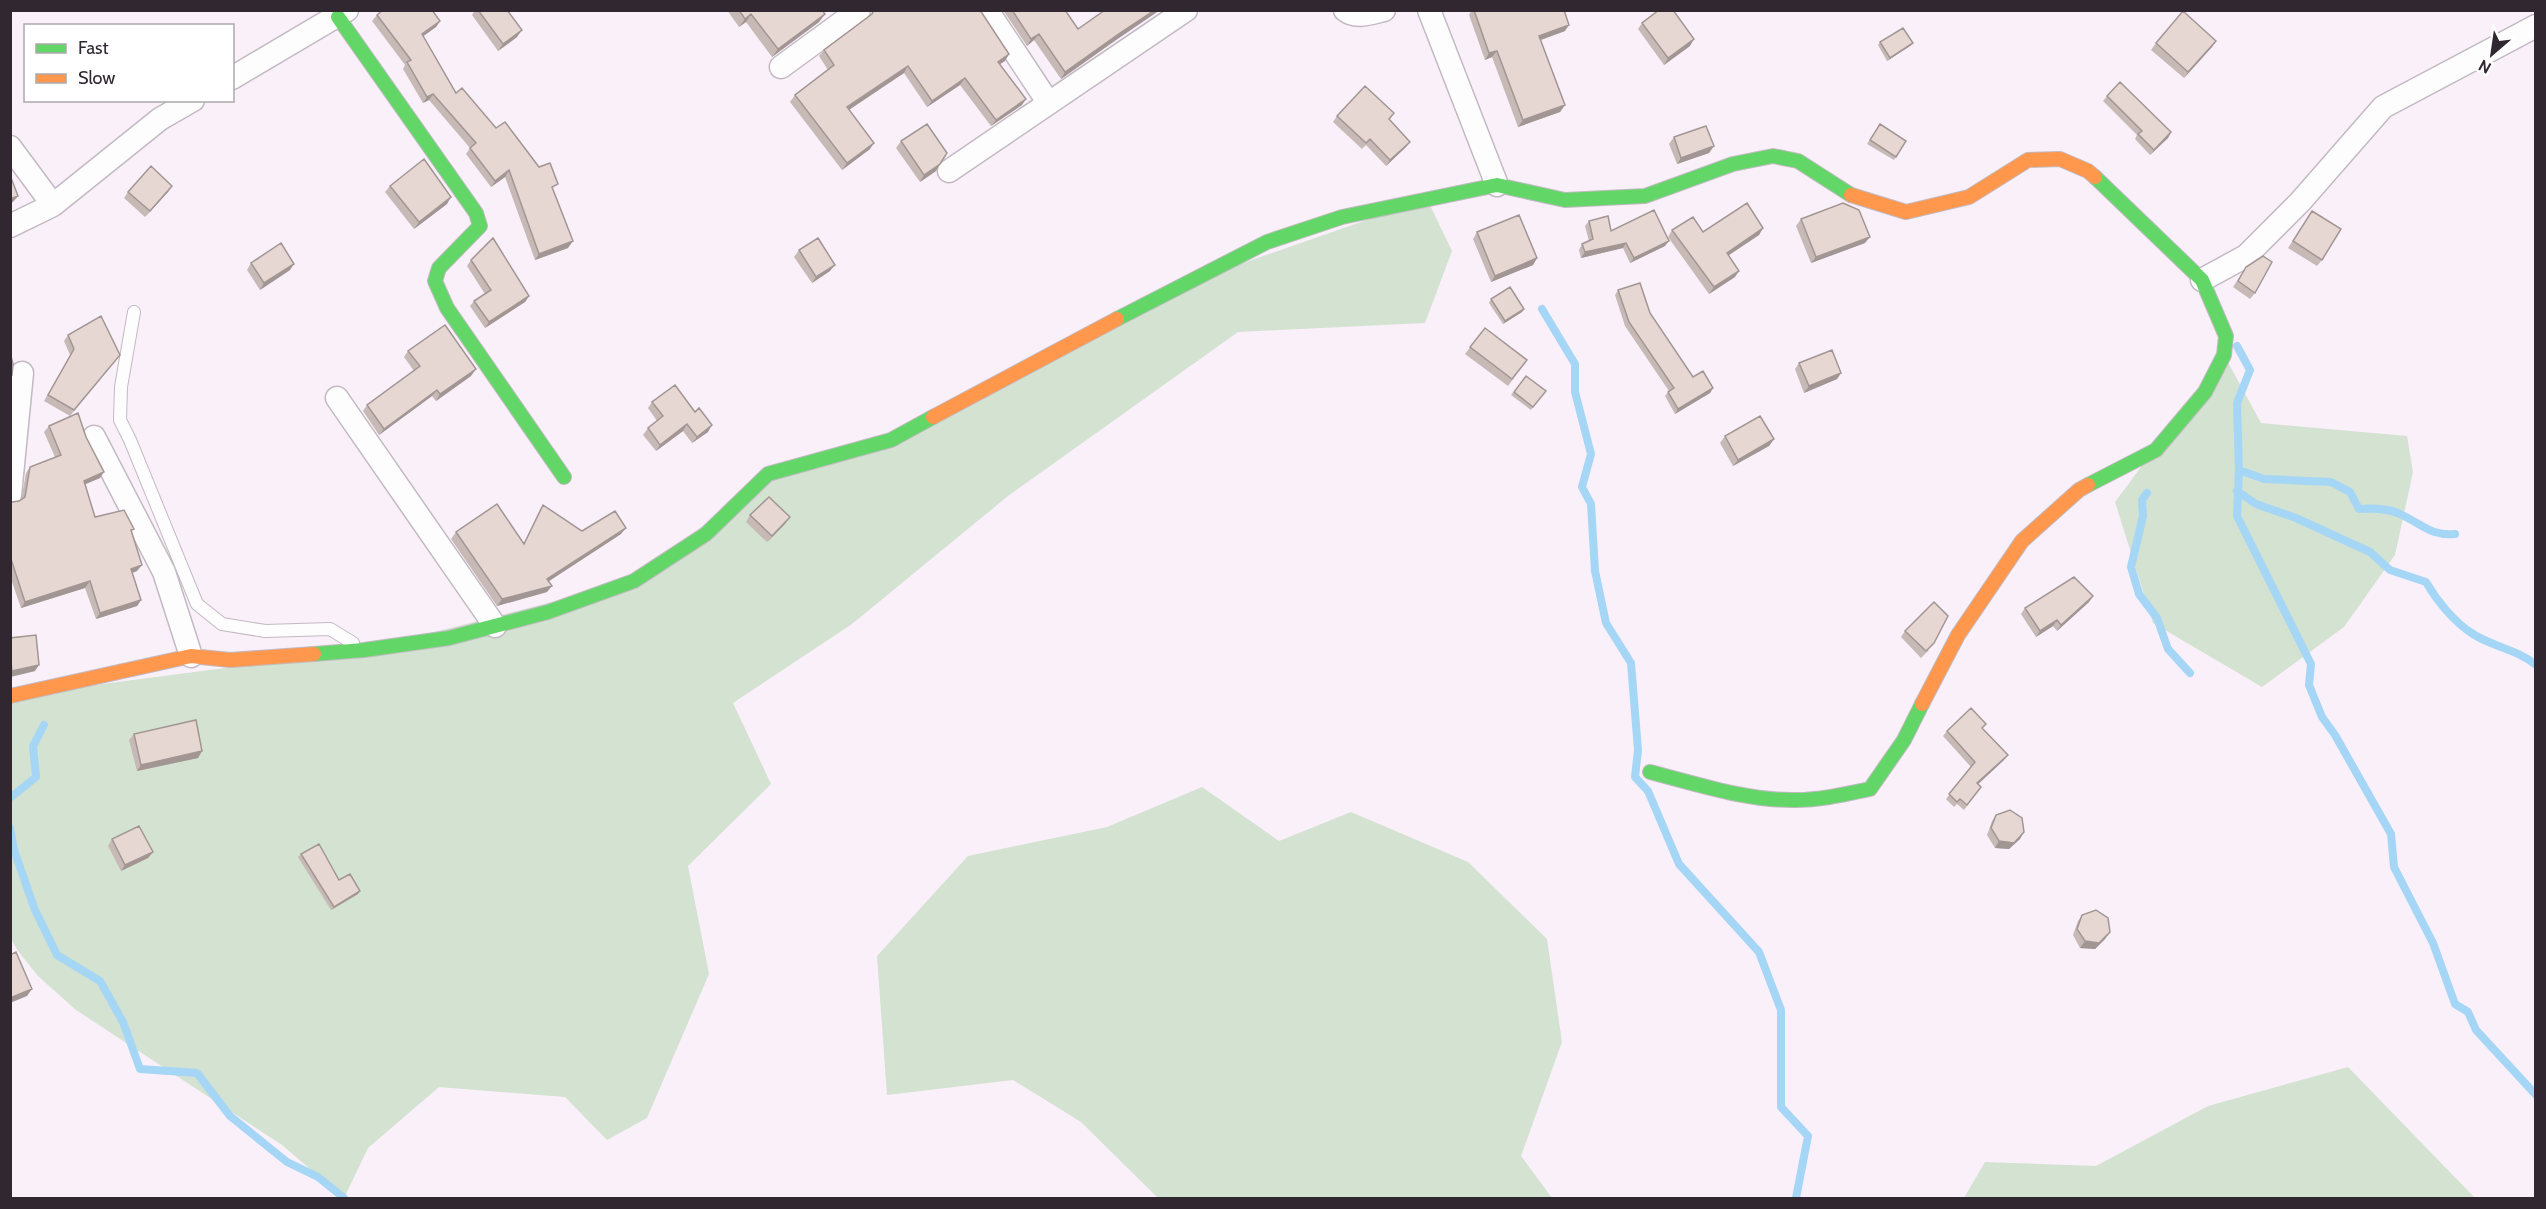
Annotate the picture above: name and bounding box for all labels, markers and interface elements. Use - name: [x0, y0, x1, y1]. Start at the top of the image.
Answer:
- legend: [24, 24, 234, 102]
- north arrow: [2462, 24, 2522, 84]
- text: Fast: [78, 37, 109, 59]
- text: N: [2475, 56, 2495, 78]
- text: Slow: [78, 67, 115, 89]

